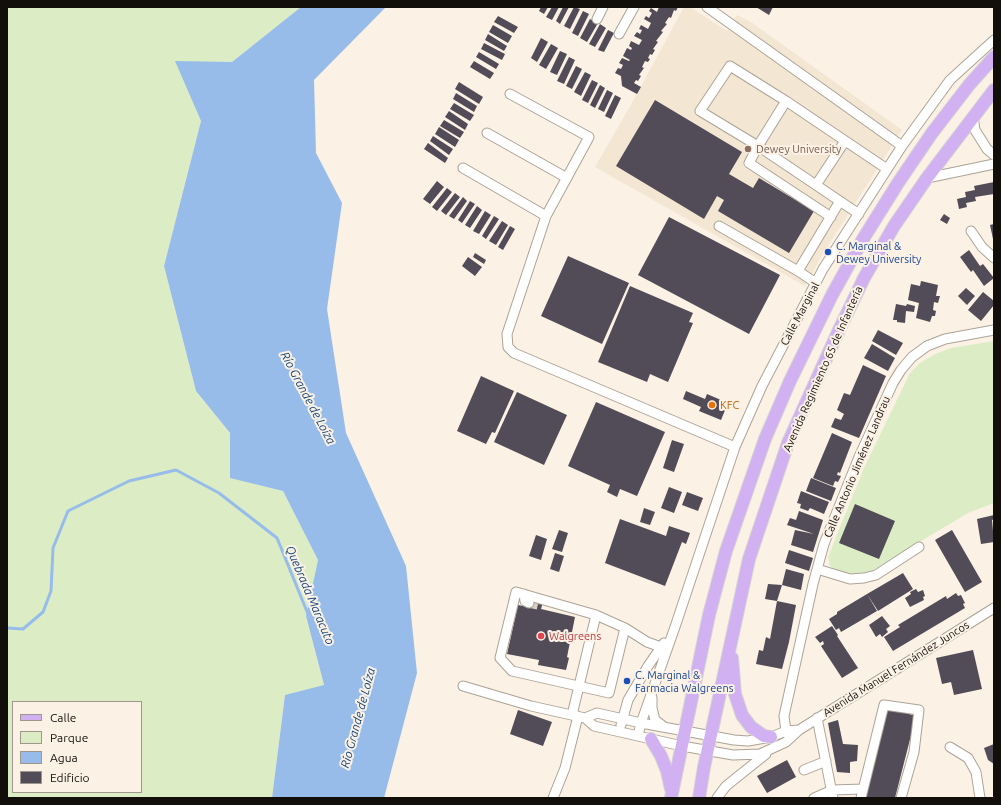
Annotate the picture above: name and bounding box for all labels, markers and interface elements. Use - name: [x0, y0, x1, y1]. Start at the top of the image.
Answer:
- place label: Dewey University: [756, 142, 841, 156]
- marker: Dewey University: [743, 144, 753, 154]
- place label: C. Marginal & Dewey University: [836, 239, 921, 265]
- marker: C. Marginal & Dewey University: [823, 247, 833, 257]
- street label: Calle Marginal: [778, 280, 822, 348]
- street label: Avenida Regimiento 65 de Infantería: [780, 284, 866, 454]
- water label: Río Grande de Loíza: [277, 349, 339, 447]
- street label: Calle Antonio Jiménez Landrau: [821, 394, 893, 540]
- place label: KFC: [720, 398, 739, 412]
- marker: KFC: [707, 400, 717, 410]
- water label: Quebrada Maracuto: [283, 543, 337, 647]
- street label: Avenida Manuel Fernández Juncos: [820, 618, 972, 720]
- place label: Walgreens: [549, 629, 601, 643]
- marker: Walgreens: [536, 631, 546, 641]
- water label: Río Grande de Loíza: [338, 666, 378, 770]
- place label: C. Marginal & Farmacia Walgreens: [635, 668, 733, 694]
- marker: C. Marginal & Farmacia Walgreens: [622, 676, 632, 686]
- legend: [12, 701, 142, 793]
- text: Calle: [50, 711, 76, 724]
- text: Parque: [50, 731, 88, 744]
- text: Agua: [50, 751, 78, 764]
- text: Edificio: [50, 771, 90, 784]

